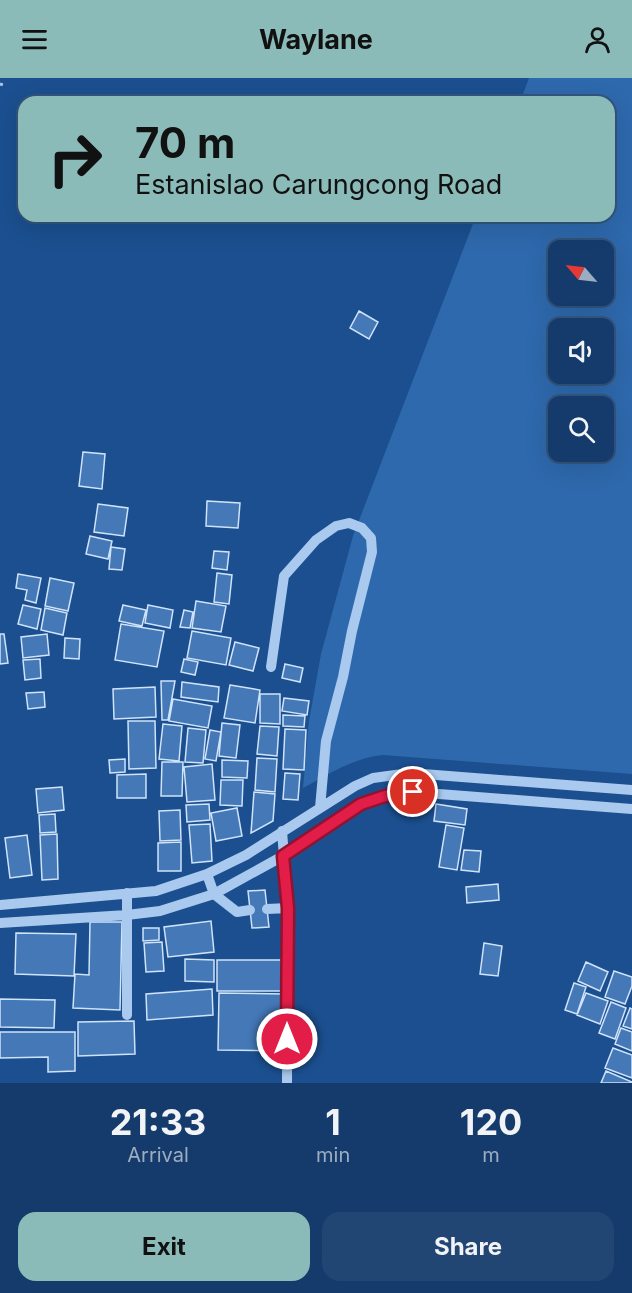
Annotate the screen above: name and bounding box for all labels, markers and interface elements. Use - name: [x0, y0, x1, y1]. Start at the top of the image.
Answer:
- icon: menu: [18, 23, 51, 56]
- text: Waylane: [259, 23, 373, 56]
- icon: person: [581, 23, 614, 56]
- text: 70 m: [135, 117, 235, 168]
- icon: right: [36, 120, 114, 198]
- text: Estanislao Carungcong Road: [135, 168, 502, 201]
- north arrow: [548, 240, 614, 306]
- map controls: [548, 240, 614, 462]
- button: sound: [548, 318, 614, 384]
- button: search: [548, 396, 614, 462]
- pin: [387, 766, 438, 817]
- icon: arrive: [396, 775, 429, 808]
- position arrow: [255, 1007, 319, 1071]
- text: 21:33: [110, 1100, 206, 1144]
- text: 1: [325, 1100, 341, 1144]
- text: 120: [460, 1100, 522, 1144]
- text: Arrival: [127, 1143, 189, 1167]
- text: min: [316, 1143, 350, 1167]
- text: m: [482, 1143, 500, 1167]
- button: Exit: [18, 1212, 310, 1281]
- button: Share: [322, 1212, 614, 1281]

